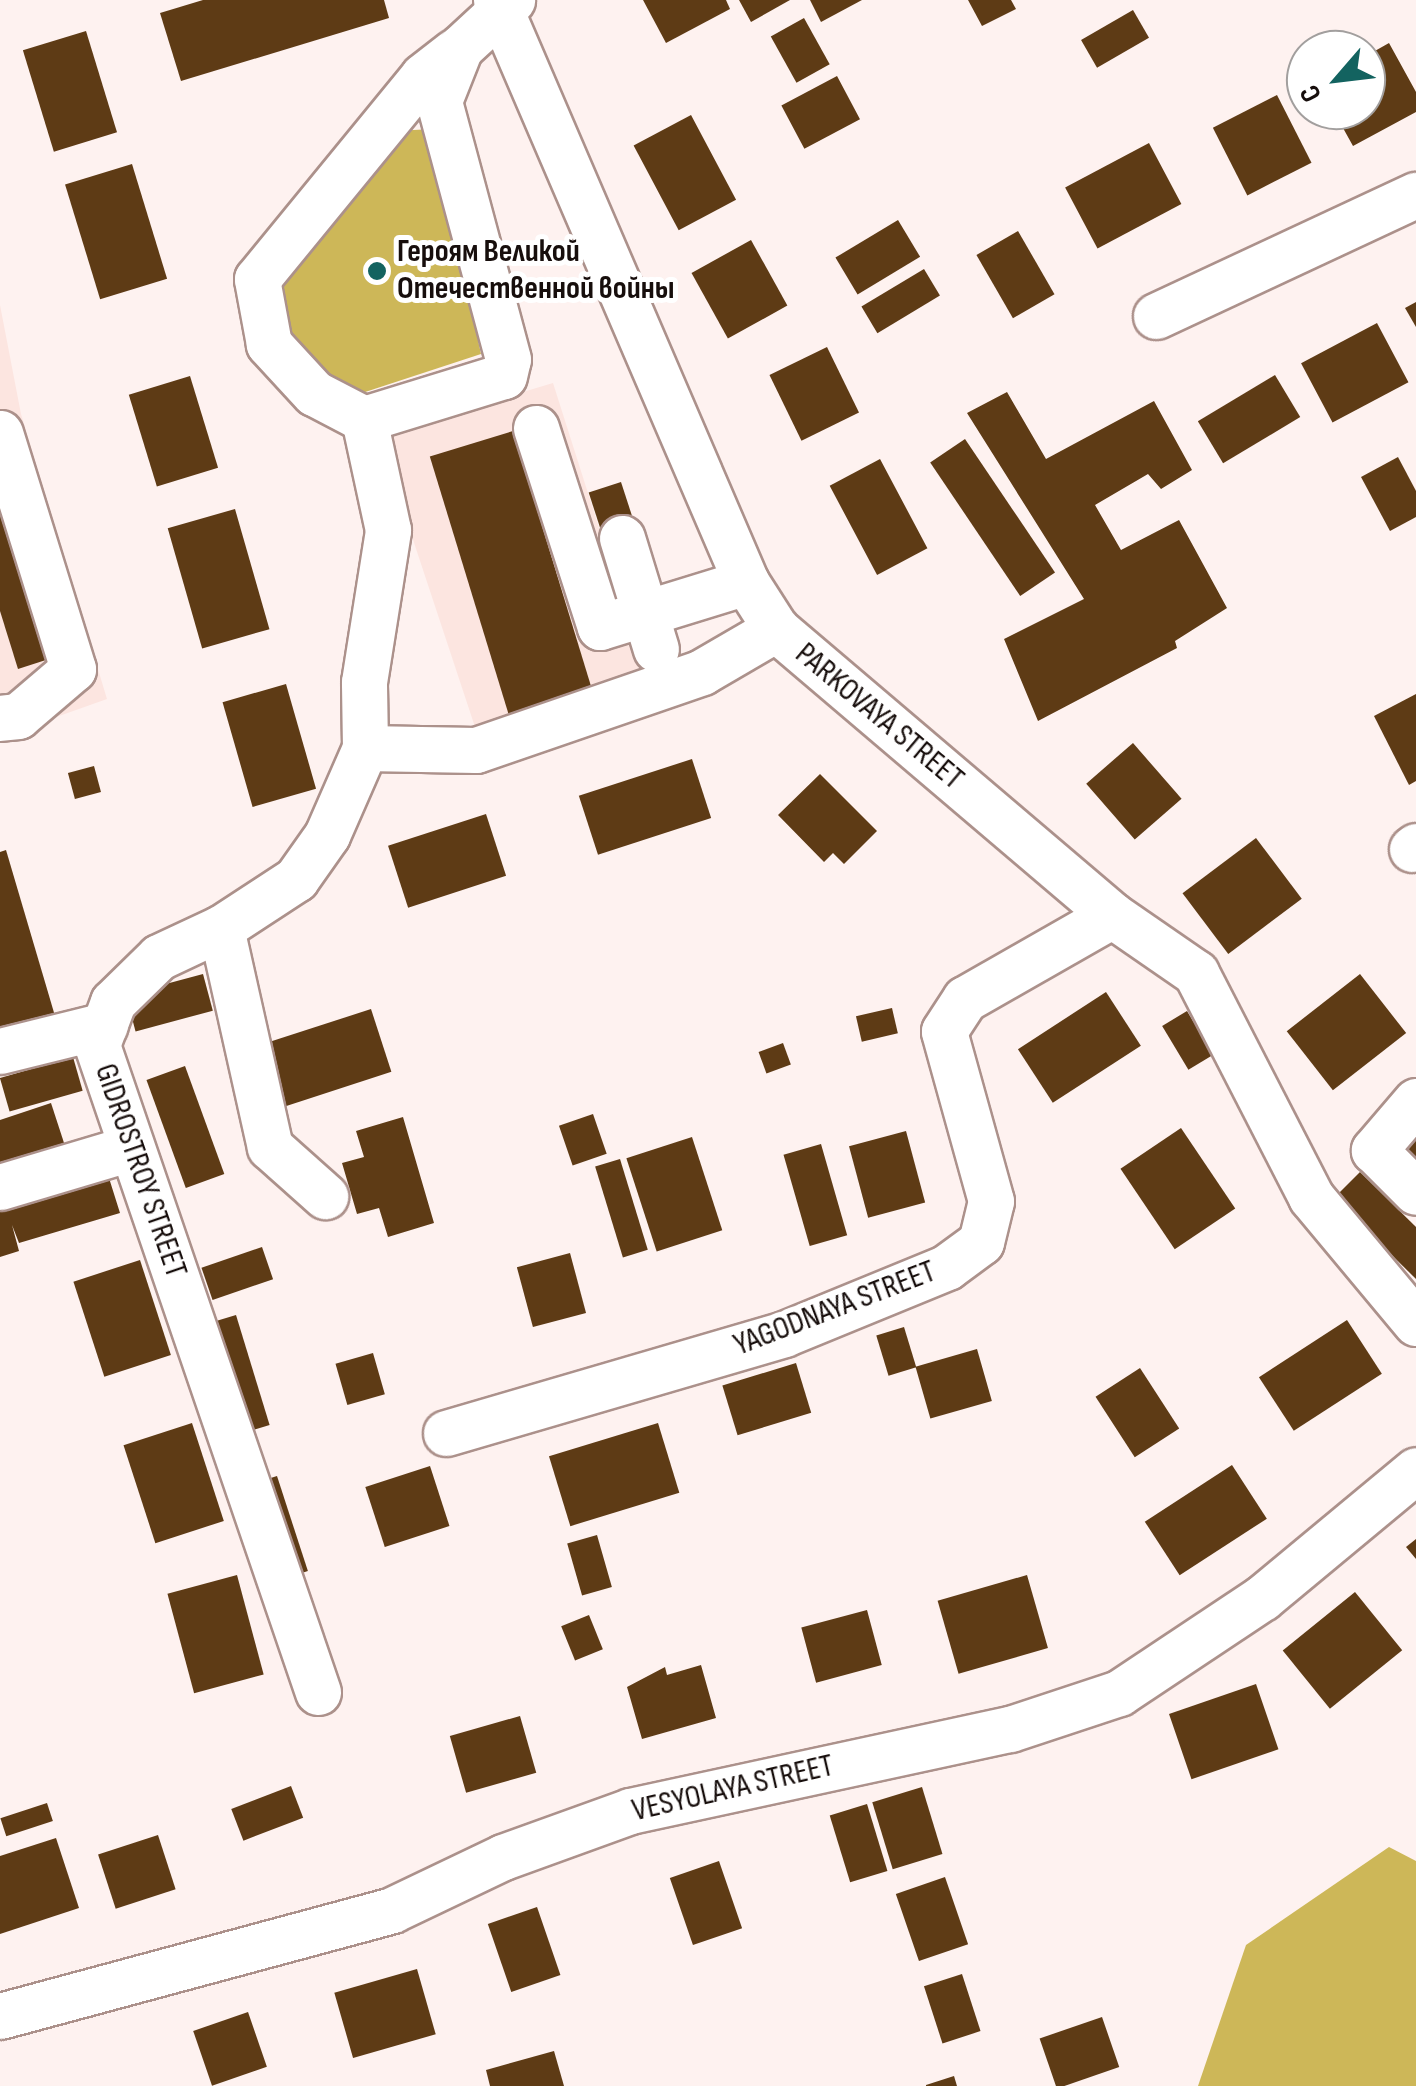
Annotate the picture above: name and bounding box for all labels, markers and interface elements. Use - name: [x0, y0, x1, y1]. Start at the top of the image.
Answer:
- north arrow: [1286, 30, 1386, 130]
- text: С: [1293, 79, 1329, 107]
- place label: Героям Великой Отечественной войны: [397, 234, 674, 309]
- marker: Героям Великой Отечественной войны: [366, 260, 388, 282]
- street label: PARKOVAYA STREET: [787, 635, 971, 799]
- street label: GIDROSTROY STREET: [85, 1059, 195, 1283]
- street label: YAGODNAYA STREET: [729, 1253, 941, 1365]
- street label: VESYOLAYA STREET: [629, 1747, 837, 1831]

